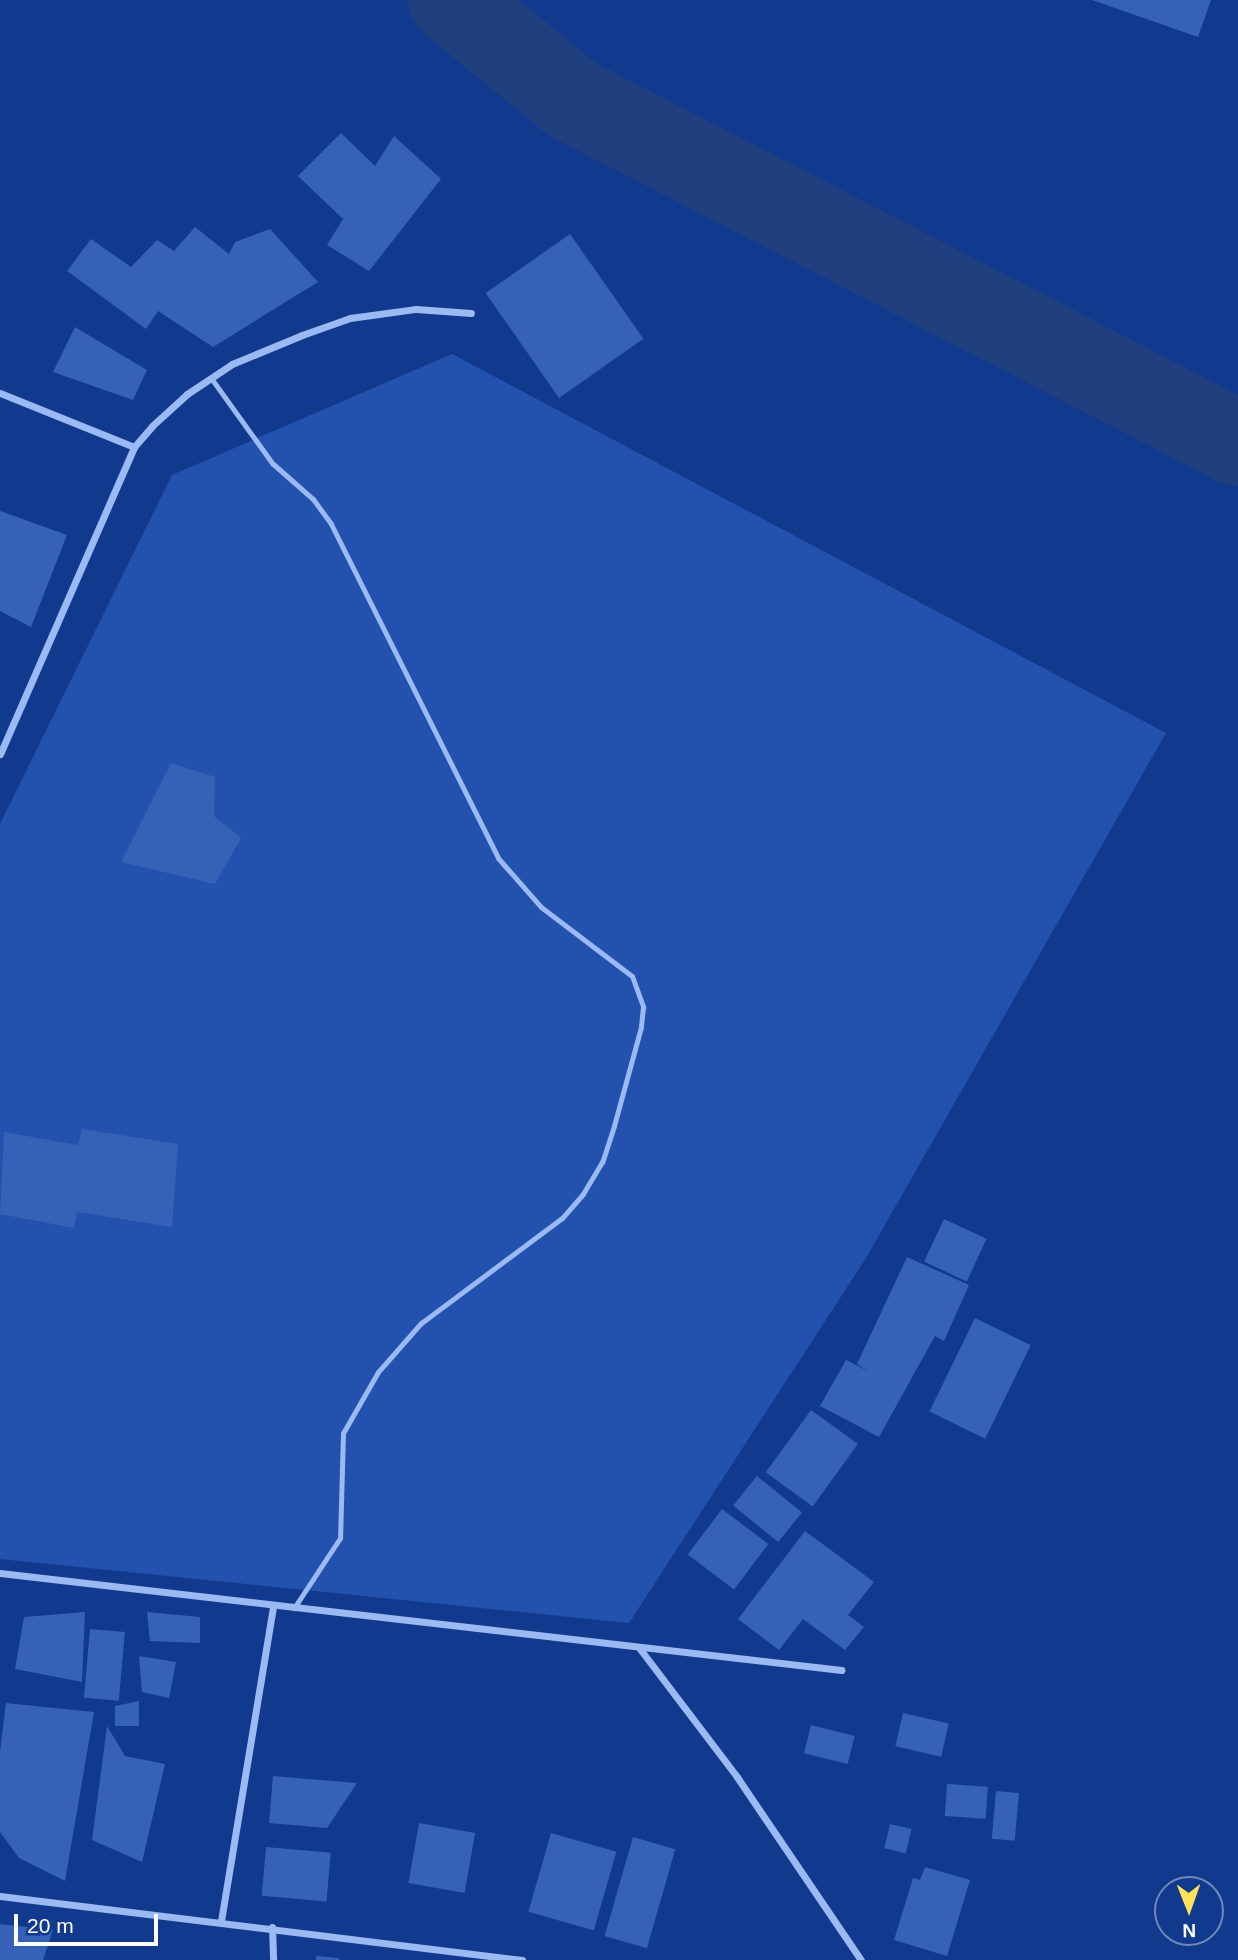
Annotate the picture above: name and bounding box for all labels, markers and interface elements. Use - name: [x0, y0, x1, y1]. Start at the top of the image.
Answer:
- north arrow: [1154, 1876, 1224, 1946]
- scale bar: [18, 1900, 161, 1944]
- text: 20 m: [27, 1914, 74, 1937]
- text: N: [1182, 1920, 1196, 1941]

